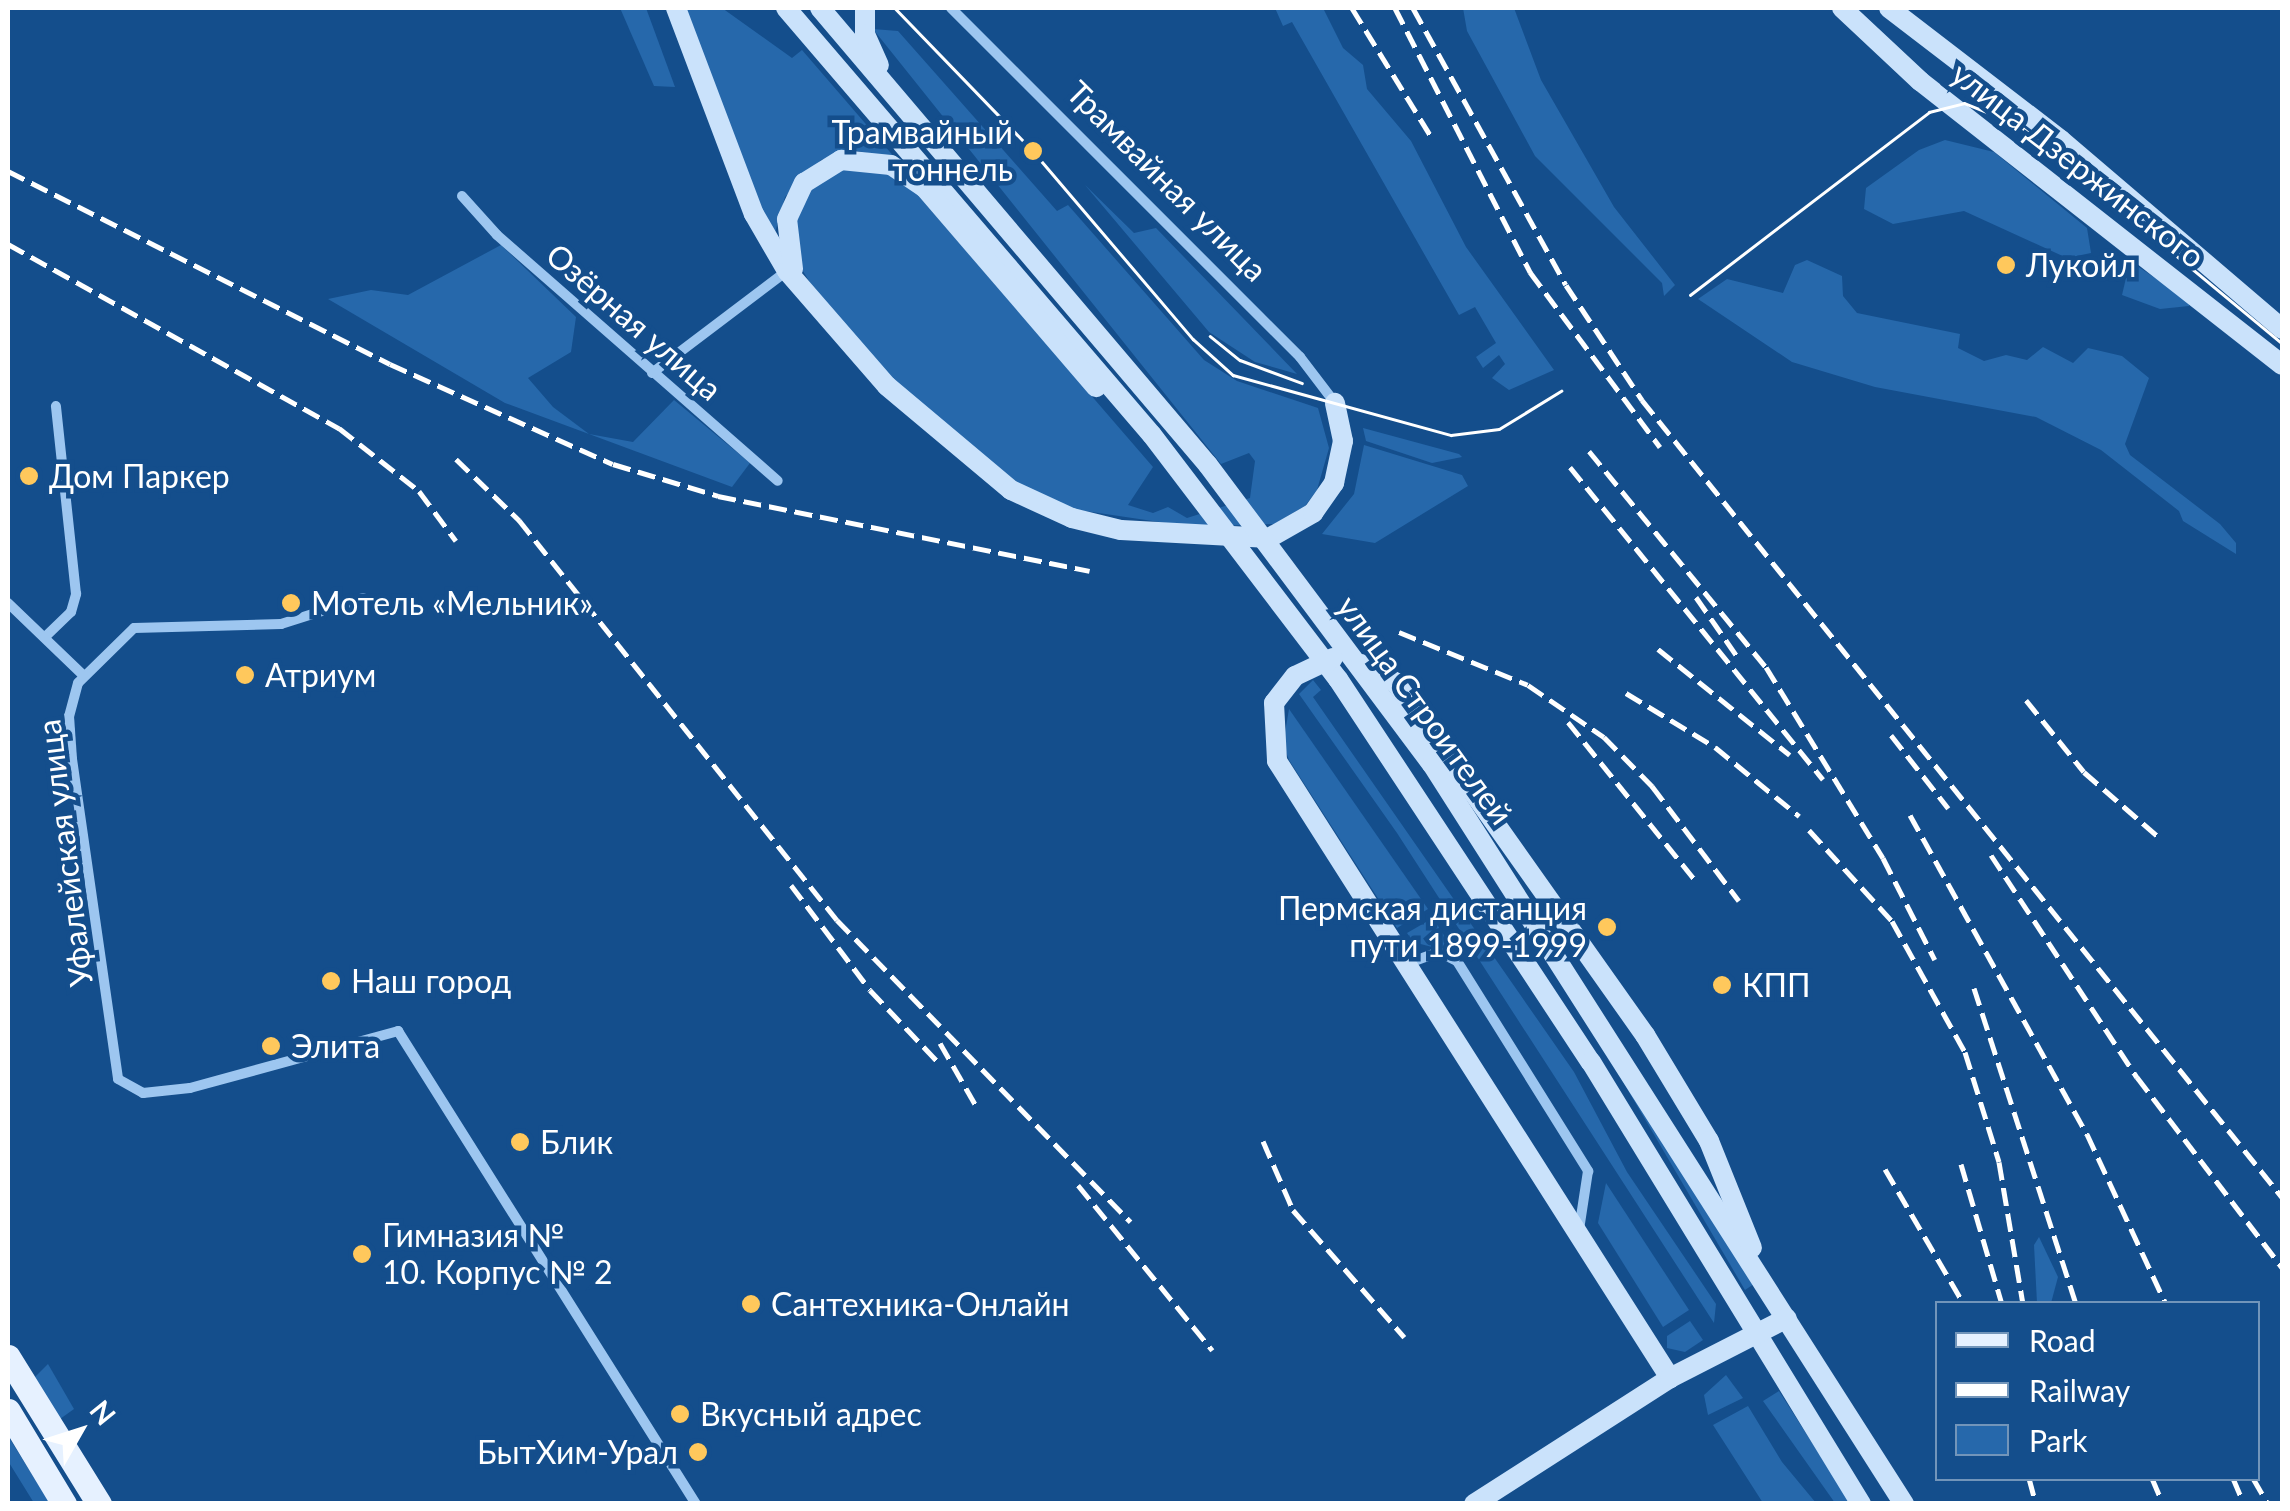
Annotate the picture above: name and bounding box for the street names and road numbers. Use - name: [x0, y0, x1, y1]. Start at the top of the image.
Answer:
- street label: улица Дзержинского: [1944, 54, 2212, 276]
- street label: Трамвайная улица: [1059, 73, 1275, 289]
- street label: Озёрная улица: [539, 235, 729, 409]
- street label: улица Строителей: [1329, 588, 1521, 832]
- street label: Уфалейская улица: [30, 717, 100, 989]

